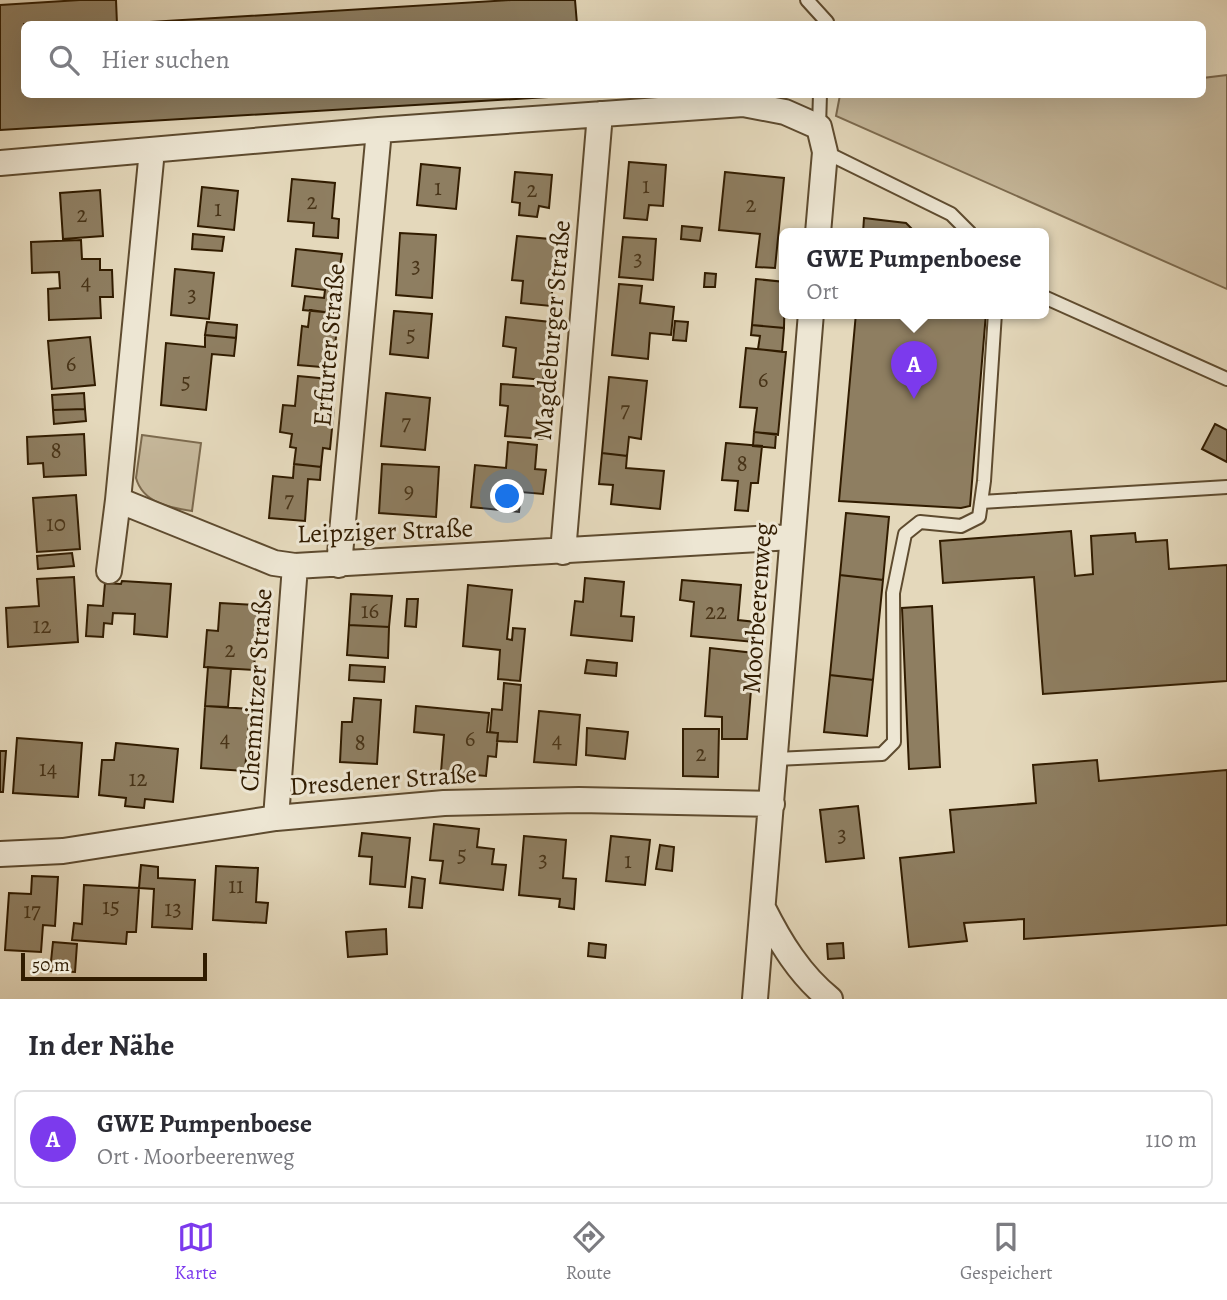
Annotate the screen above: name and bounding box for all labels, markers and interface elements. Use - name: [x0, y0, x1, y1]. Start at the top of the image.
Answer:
- search box: [21, 21, 1206, 98]
- icon: search: [45, 41, 83, 79]
- text: Hier suchen: [101, 42, 230, 77]
- house number: 1: [642, 170, 650, 201]
- house number: 1: [434, 172, 442, 203]
- house number: 2: [527, 174, 538, 205]
- house number: 2: [307, 186, 318, 217]
- house number: 2: [746, 189, 757, 220]
- house number: 1: [214, 193, 222, 224]
- house number: 2: [77, 199, 88, 230]
- street label: Magdeburger Straße: [525, 219, 579, 441]
- popup: [779, 228, 1049, 319]
- text: GWE Pumpenboese: [807, 241, 1021, 276]
- house number: 3: [633, 243, 643, 274]
- house number: 3: [411, 250, 421, 281]
- street label: Erfurter Straße: [304, 262, 354, 428]
- house number: 4: [81, 266, 91, 297]
- text: Ort: [807, 276, 839, 307]
- house number: 3: [187, 279, 197, 310]
- house number: 5: [406, 319, 416, 350]
- pin: A: [891, 341, 937, 399]
- house number: 6: [66, 348, 76, 379]
- house number: 6: [758, 364, 768, 395]
- house number: 5: [181, 366, 191, 397]
- house number: 7: [620, 394, 630, 425]
- house number: 7: [401, 407, 411, 438]
- house number: 8: [50, 435, 62, 466]
- house number: 8: [736, 448, 748, 479]
- house number: 9: [404, 475, 414, 506]
- your location: [490, 479, 524, 513]
- house number: 7: [284, 484, 294, 515]
- house number: 10: [46, 508, 66, 539]
- street label: Leipziger Straße: [296, 510, 474, 552]
- street label: Moorbeerenweg: [734, 521, 780, 695]
- street label: Chemnitzer Straße: [231, 587, 281, 793]
- house number: 16: [361, 595, 379, 626]
- house number: 22: [705, 596, 727, 627]
- house number: 12: [33, 610, 51, 641]
- house number: 2: [225, 634, 236, 665]
- house number: 4: [220, 723, 230, 754]
- house number: 6: [465, 723, 475, 754]
- house number: 4: [552, 724, 562, 755]
- house number: 8: [354, 727, 366, 758]
- house number: 2: [696, 738, 707, 769]
- house number: 14: [39, 753, 57, 784]
- street label: Dresdener Straße: [288, 756, 478, 804]
- house number: 12: [129, 763, 147, 794]
- house number: 3: [837, 819, 847, 850]
- house number: 5: [457, 839, 467, 870]
- house number: 3: [538, 844, 548, 875]
- house number: 1: [624, 845, 632, 876]
- house number: 11: [228, 870, 244, 901]
- house number: 15: [102, 891, 120, 922]
- house number: 13: [164, 893, 182, 924]
- house number: 17: [23, 895, 41, 926]
- scale bar: [21, 950, 206, 982]
- text: 50 m: [32, 952, 70, 978]
- text: In der Nähe: [28, 1025, 174, 1065]
- text: GWE Pumpenboese: [97, 1106, 312, 1141]
- text: A: [46, 1124, 60, 1155]
- text: 110 m: [1145, 1124, 1197, 1155]
- text: Ort · Moorbeerenweg: [97, 1141, 295, 1172]
- tab: Karte: [174, 1218, 217, 1286]
- tab: Route: [566, 1218, 611, 1286]
- tab: Gespeichert: [960, 1218, 1053, 1286]

